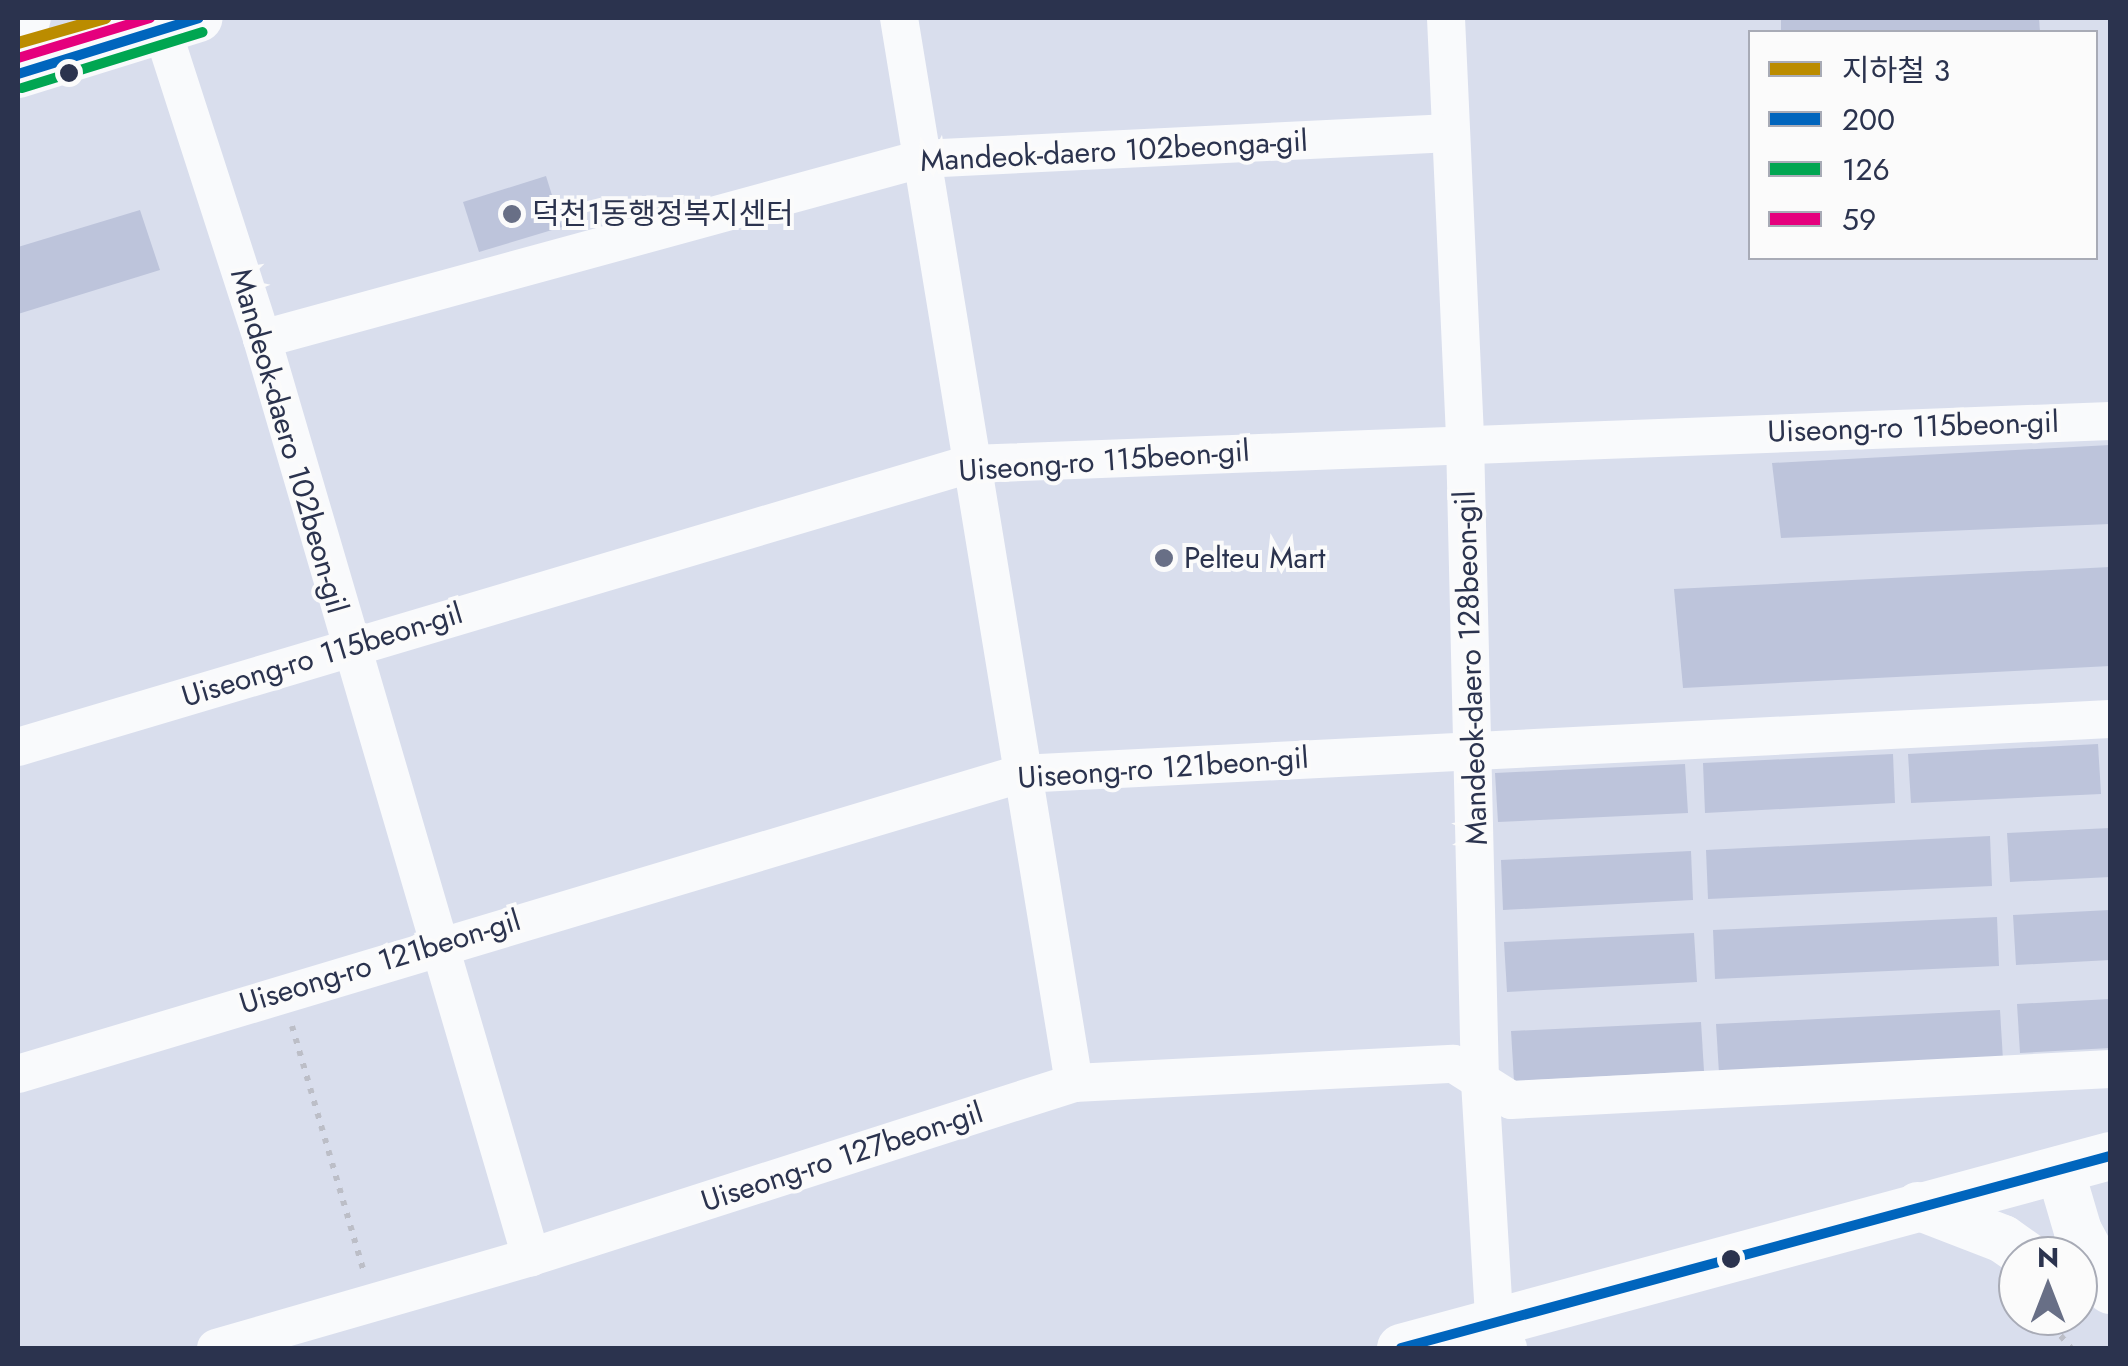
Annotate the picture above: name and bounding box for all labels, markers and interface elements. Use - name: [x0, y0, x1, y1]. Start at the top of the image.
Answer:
- legend: [1748, 30, 2098, 260]
- text: 지하철 3: [1842, 49, 1950, 92]
- unlabelled marker: [59, 63, 79, 83]
- text: 200: [1842, 98, 1895, 141]
- street label: Mandeok-daero 102beonga-gil: [919, 123, 1309, 179]
- text: 126: [1842, 148, 1890, 191]
- place label: 덕천1동행정복지센터: [532, 196, 794, 232]
- text: 59: [1842, 198, 1876, 241]
- marker: 덕천1동행정복지센터: [501, 203, 523, 225]
- street label: Mandeok-daero 102beon-gil: [223, 265, 355, 617]
- street label: Uiseong-ro 115beon-gil: [1767, 404, 2059, 450]
- street label: Uiseong-ro 115beon-gil: [957, 433, 1251, 489]
- street label: Mandeok-daero 128beon-gil: [1447, 490, 1495, 846]
- place label: Pelteu Mart: [1184, 540, 1326, 576]
- marker: Pelteu Mart: [1153, 547, 1175, 569]
- street label: Uiseong-ro 115beon-gil: [177, 595, 467, 715]
- street label: Uiseong-ro 121beon-gil: [1016, 740, 1310, 796]
- street label: Uiseong-ro 121beon-gil: [235, 902, 525, 1022]
- street label: Uiseong-ro 127beon-gil: [697, 1094, 987, 1220]
- north arrow: [1998, 1236, 2098, 1336]
- text: N: [2037, 1237, 2059, 1278]
- unlabelled marker: [1721, 1249, 1741, 1269]

